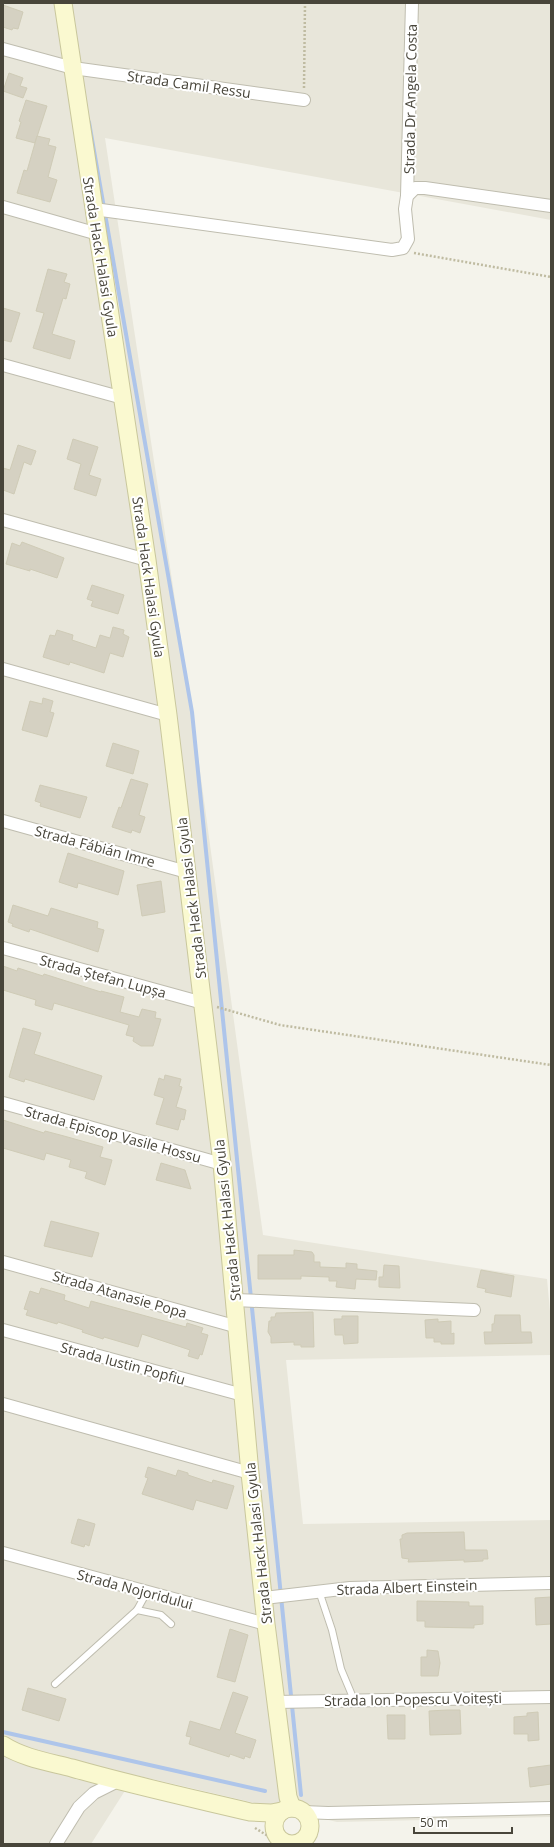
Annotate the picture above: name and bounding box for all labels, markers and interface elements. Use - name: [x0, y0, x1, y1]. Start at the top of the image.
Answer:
- street label: Strada Dr Angela Costa: [399, 24, 421, 174]
- street label: Strada Camil Ressu: [126, 66, 252, 102]
- street label: Strada Hack Halasi Gyula: [79, 175, 123, 339]
- street label: Strada Hack Halasi Gyula: [128, 495, 170, 659]
- street label: Strada Hack Halasi Gyula: [172, 816, 210, 980]
- street label: Strada Fábián Imre: [33, 821, 157, 871]
- street label: Strada Ștefan Lupșa: [38, 950, 168, 1002]
- street label: Strada Episcop Vasile Hossu: [23, 1101, 203, 1167]
- street label: Strada Hack Halasi Gyula: [209, 1138, 245, 1302]
- street label: Strada Atanasie Popa: [51, 1266, 189, 1322]
- street label: Strada Iustin Popfiu: [59, 1337, 187, 1389]
- street label: Strada Hack Halasi Gyula: [240, 1461, 276, 1625]
- street label: Strada Nojoridului: [75, 1564, 195, 1614]
- street label: Strada Albert Einstein: [336, 1575, 478, 1599]
- street label: Strada Ion Popescu Voitești: [324, 1688, 502, 1710]
- scale bar: [414, 1809, 512, 1835]
- text: 50 m: [420, 1814, 448, 1831]

